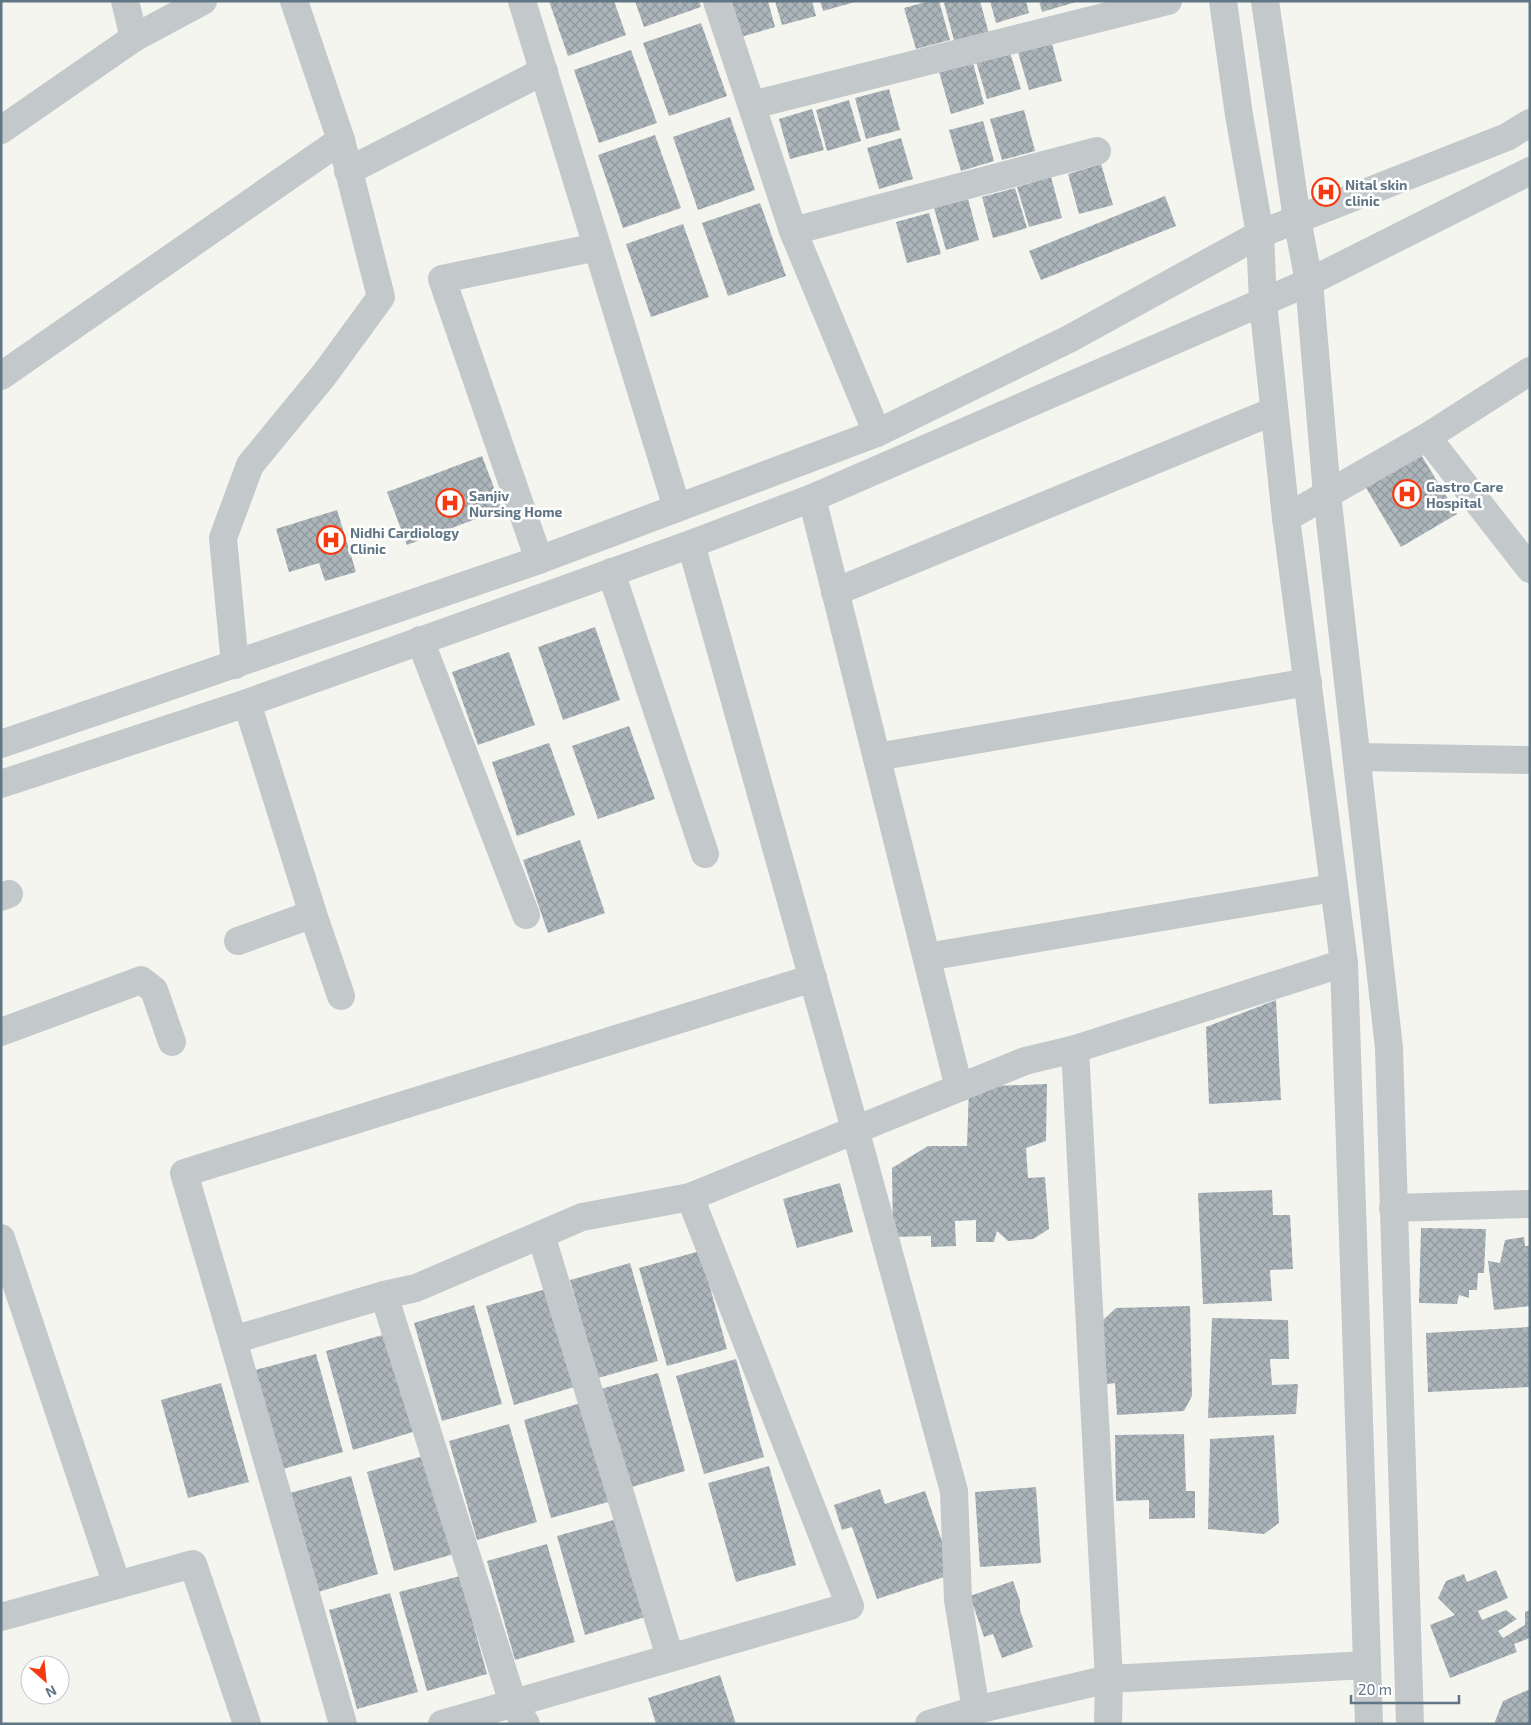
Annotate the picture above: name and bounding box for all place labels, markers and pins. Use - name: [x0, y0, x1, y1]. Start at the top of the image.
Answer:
- place label: Nital skin clinic: [1345, 176, 1408, 209]
- hospital icon: Nital skin clinic: [1311, 177, 1341, 207]
- place label: Gastro Care Hospital: [1426, 478, 1503, 511]
- hospital icon: Gastro Care Hospital: [1392, 479, 1422, 509]
- place label: Sanjiv Nursing Home: [469, 487, 563, 520]
- hospital icon: Sanjiv Nursing Home: [435, 488, 465, 518]
- place label: Nidhi Cardiology Clinic: [350, 524, 459, 557]
- hospital icon: Nidhi Cardiology Clinic: [316, 525, 346, 555]

